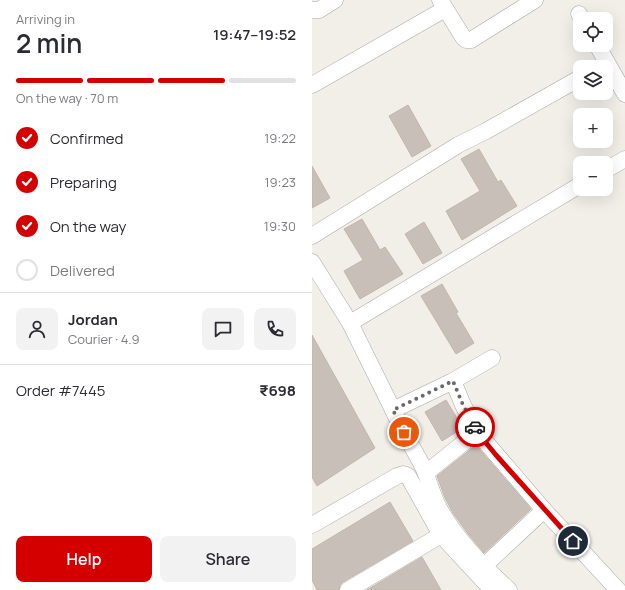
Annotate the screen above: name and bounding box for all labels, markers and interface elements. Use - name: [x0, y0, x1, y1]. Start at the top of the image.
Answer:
- text: Arriving in: [16, 10, 75, 28]
- map controls: [573, 12, 613, 196]
- button: locate: [573, 12, 613, 52]
- text: 19:47–19:52: [213, 24, 296, 45]
- text: 2 min: [16, 25, 82, 61]
- button: layers: [573, 60, 613, 100]
- text: On the way · 70 m: [16, 89, 118, 107]
- button: +: [573, 108, 613, 148]
- icon: check: [16, 127, 38, 149]
- text: Confirmed: [50, 128, 123, 149]
- text: 19:22: [264, 129, 296, 147]
- button: −: [573, 156, 613, 196]
- icon: check: [16, 171, 38, 193]
- text: Preparing: [50, 172, 117, 193]
- text: 19:23: [264, 173, 296, 191]
- icon: check: [16, 215, 38, 237]
- text: On the way: [50, 216, 126, 237]
- text: 19:30: [264, 217, 296, 235]
- text: Delivered: [50, 260, 115, 281]
- button: person: [16, 308, 58, 350]
- button: chat: [202, 308, 244, 350]
- button: phone: [254, 308, 296, 350]
- text: Jordan: [68, 309, 118, 330]
- text: Courier · 4.9: [68, 330, 140, 348]
- text: Order #7445: [16, 380, 105, 401]
- text: ₹698: [259, 380, 296, 401]
- courier: [455, 407, 495, 447]
- pin: [387, 415, 421, 449]
- icon: car: [464, 416, 486, 438]
- icon: bag: [393, 421, 415, 443]
- pin: [556, 524, 590, 558]
- icon: home: [562, 530, 584, 552]
- button: Help: [16, 536, 152, 582]
- button: Share: [160, 536, 296, 582]

